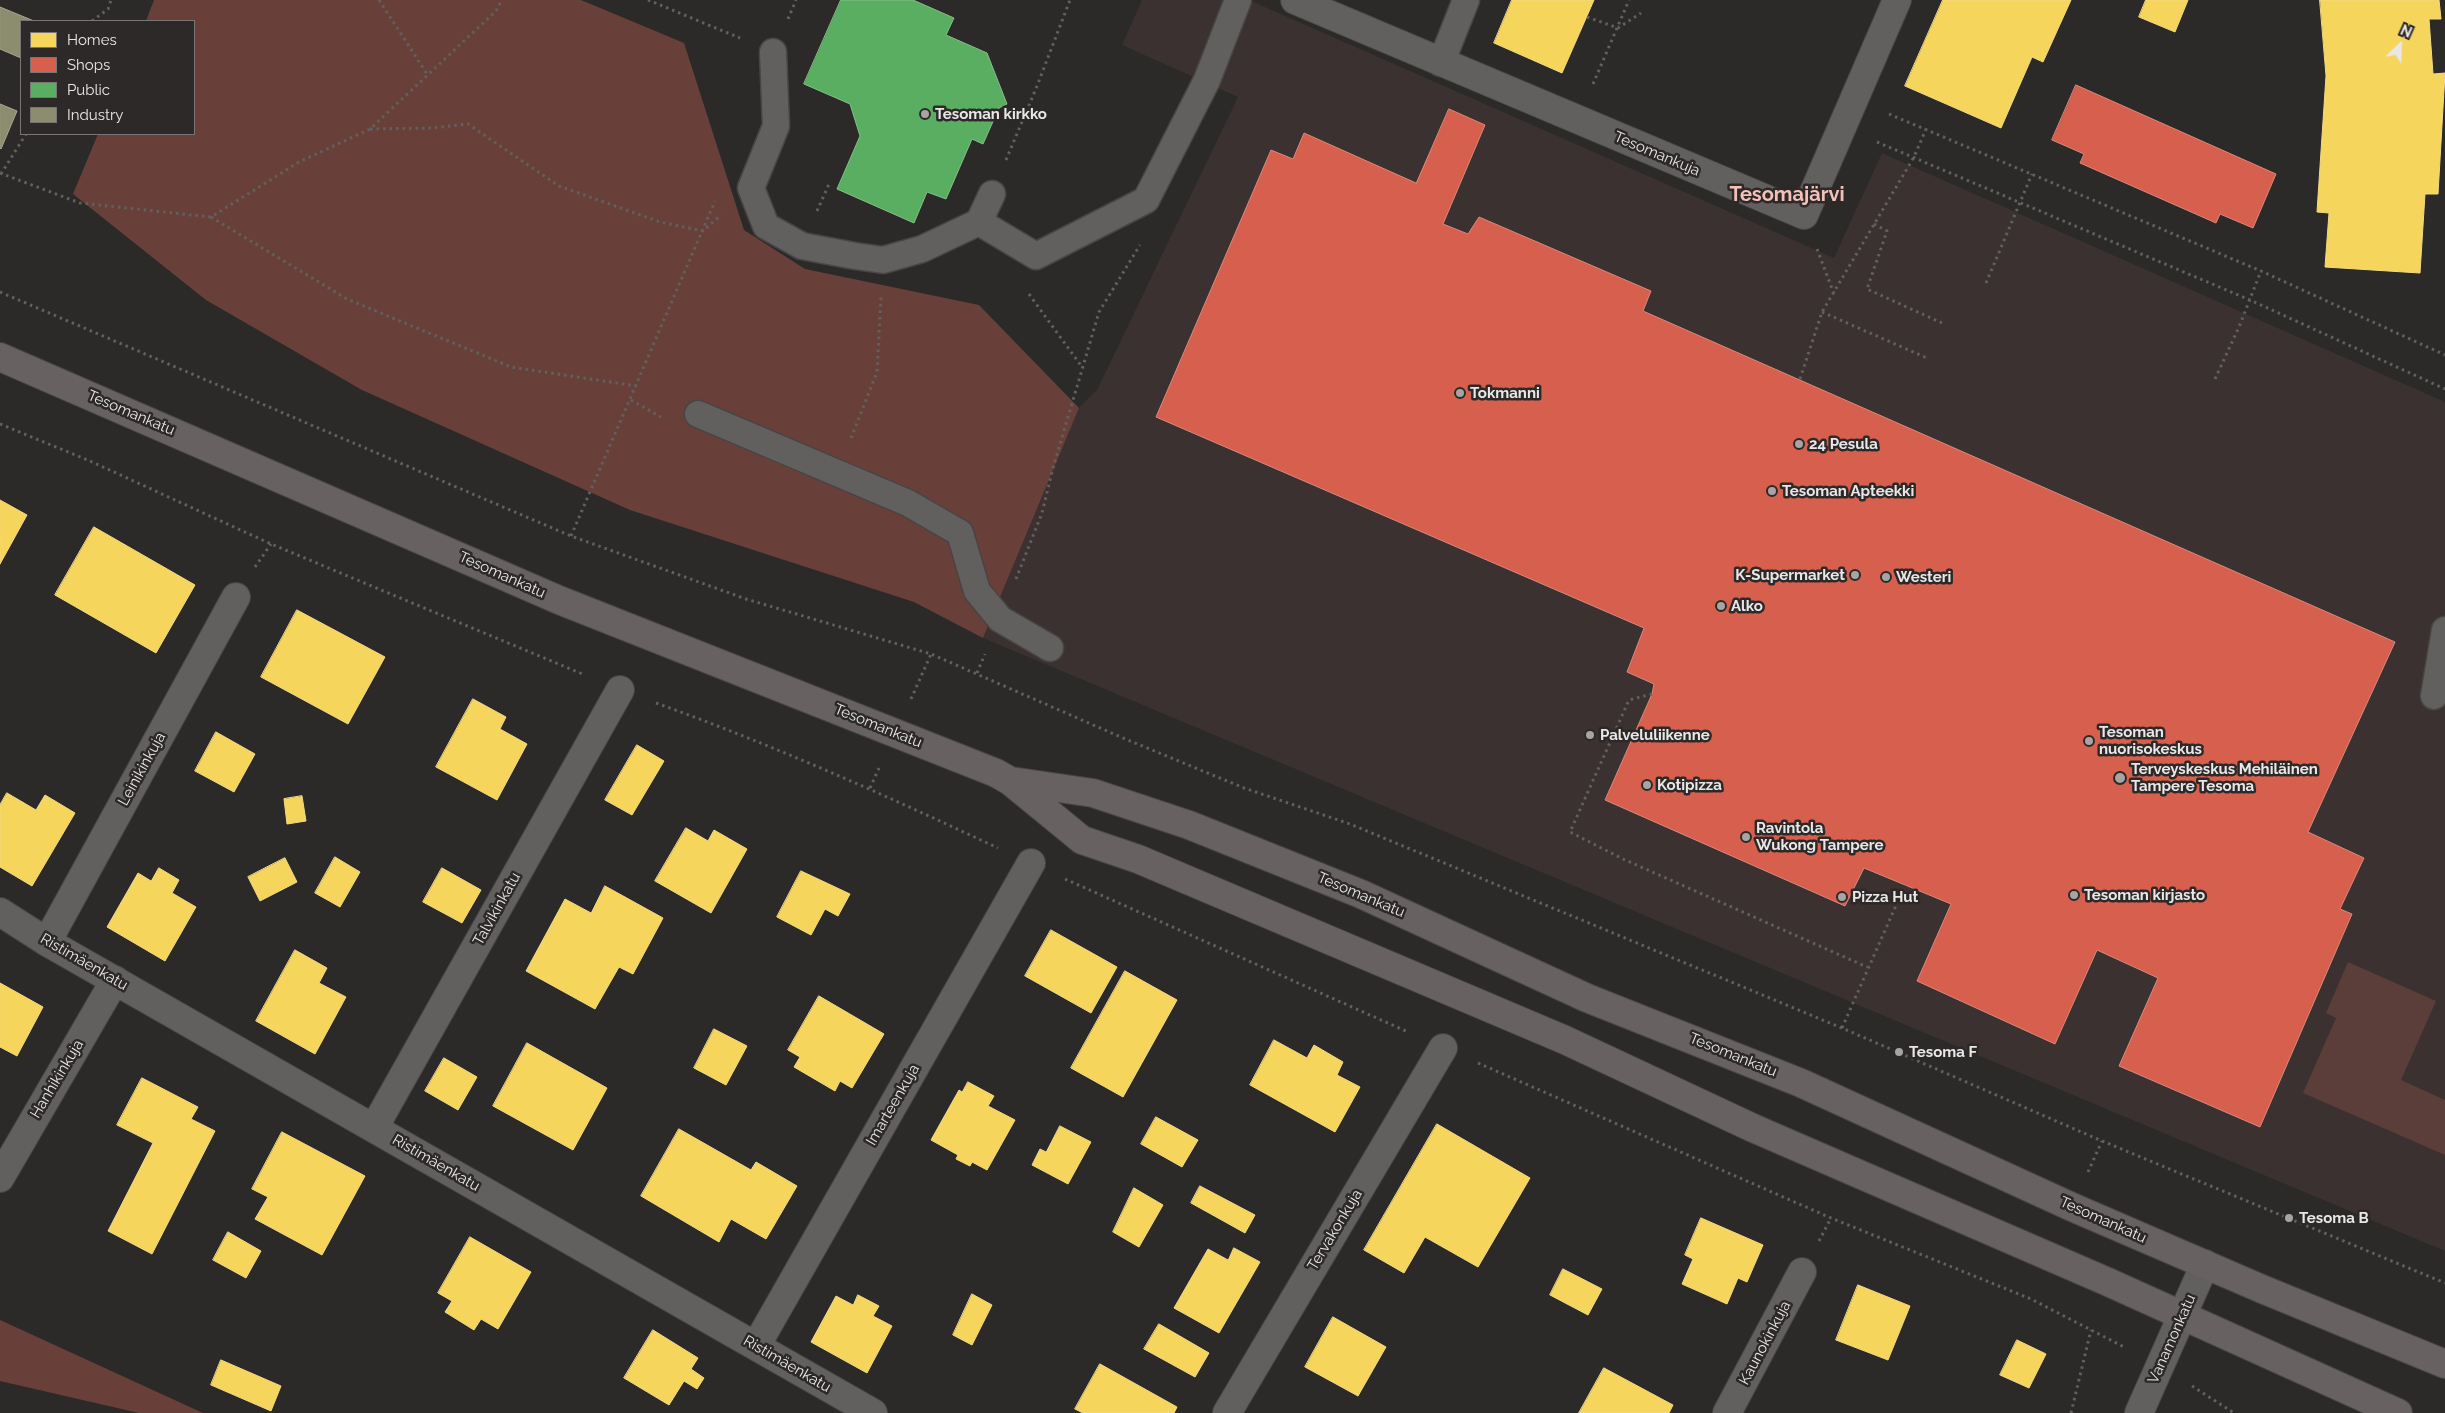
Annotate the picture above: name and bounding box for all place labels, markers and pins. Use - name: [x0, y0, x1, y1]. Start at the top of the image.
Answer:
- place label: Tesoman kirkko: [935, 105, 1047, 123]
- marker: Tesoman kirkko: [919, 108, 931, 120]
- place label: Tokmanni: [1470, 384, 1540, 402]
- marker: Tokmanni: [1454, 387, 1466, 399]
- place label: 24 Pesula: [1809, 435, 1878, 453]
- marker: 24 Pesula: [1793, 438, 1805, 450]
- place label: Tesoman Apteekki: [1782, 482, 1914, 500]
- marker: Tesoman Apteekki: [1766, 485, 1778, 497]
- place label: K-Supermarket: [1735, 566, 1845, 584]
- place label: Westeri: [1896, 568, 1951, 586]
- marker: K-Supermarket: [1849, 569, 1861, 581]
- marker: Westeri: [1880, 571, 1892, 583]
- place label: Alko: [1731, 597, 1763, 615]
- marker: Alko: [1715, 600, 1727, 612]
- place label: Tesoman nuorisokeskus: [2099, 723, 2202, 758]
- place label: Palveluliikenne: [1600, 726, 1710, 744]
- marker: Palveluliikenne: [1584, 729, 1596, 741]
- marker: Tesoman nuorisokeskus: [2083, 735, 2095, 747]
- place label: Terveyskeskus Mehiläinen Tampere Tesoma: [2131, 760, 2318, 795]
- marker: Terveyskeskus Mehiläinen Tampere Tesoma: [2113, 771, 2127, 785]
- place label: Kotipizza: [1657, 776, 1722, 794]
- marker: Kotipizza: [1641, 779, 1653, 791]
- place label: Ravintola Wukong Tampere: [1756, 819, 1883, 854]
- marker: Ravintola Wukong Tampere: [1740, 831, 1752, 843]
- place label: Tesoman kirjasto: [2084, 886, 2205, 904]
- place label: Pizza Hut: [1852, 888, 1918, 906]
- marker: Tesoman kirjasto: [2068, 889, 2080, 901]
- marker: Pizza Hut: [1836, 891, 1848, 903]
- place label: Tesoma F: [1909, 1043, 1977, 1061]
- marker: Tesoma F: [1893, 1046, 1905, 1058]
- place label: Tesoma B: [2299, 1209, 2369, 1227]
- marker: Tesoma B: [2283, 1212, 2295, 1224]

